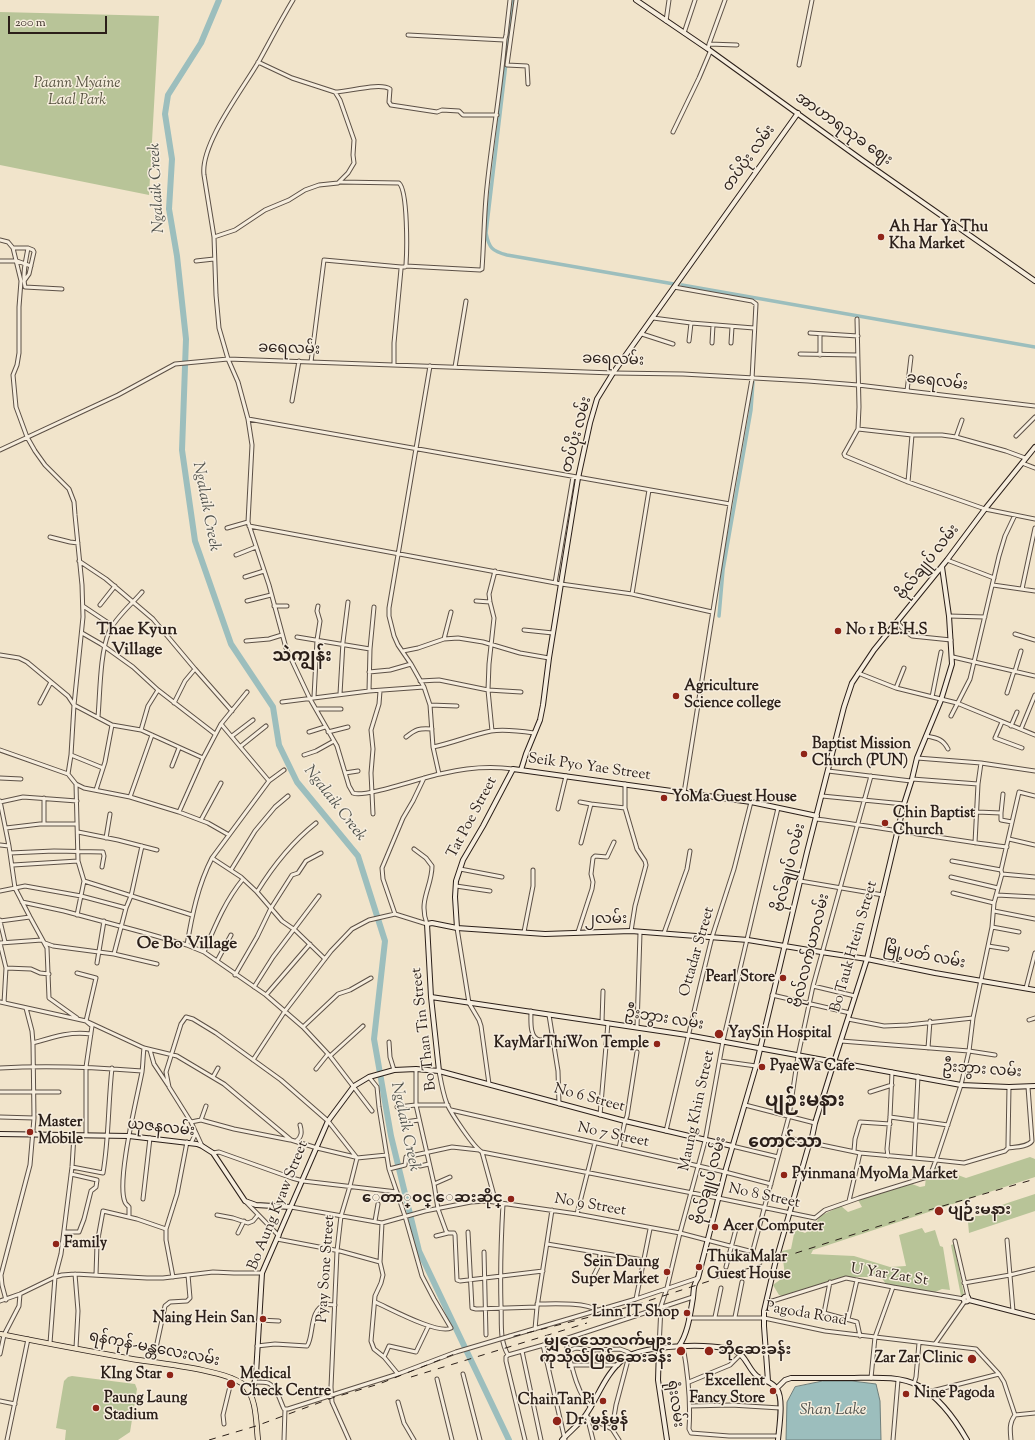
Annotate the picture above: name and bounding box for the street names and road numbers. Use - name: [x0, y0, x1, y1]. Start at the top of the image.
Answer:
- street label: အာဟာရသုခ ဈေး: [791, 90, 895, 170]
- street label: တပ်ပိုး လမ်း: [720, 122, 780, 196]
- street label: ခရေလမ်း: [258, 340, 320, 360]
- street label: ခရေလမ်း: [582, 351, 644, 371]
- street label: ခရေလမ်း: [905, 370, 969, 396]
- street label: တပ်ပိုး လမ်း: [559, 395, 597, 475]
- street label: ဗိုလ်ချုပ် လမ်း: [894, 522, 964, 604]
- street label: Seik Pyo Yae Street: [527, 750, 651, 786]
- street label: Tat Poe Street: [444, 774, 502, 862]
- street label: ဗိုလ်ချုပ် လမ်း: [771, 822, 811, 914]
- street label: Bo Tauk Htein Street: [828, 879, 882, 1015]
- street label: ဗိုလ်လက်ယာလမ်း: [789, 892, 835, 1010]
- street label: Ottadar Street: [677, 905, 719, 999]
- street label: ၂လမ်း: [585, 911, 627, 929]
- street label: မြို့ပတ် လမ်း: [882, 940, 966, 974]
- street label: Bo Than Tin Street: [409, 966, 441, 1092]
- street label: ဦးဘွား လမ်း: [623, 1005, 705, 1035]
- street label: Maung Khin Street: [676, 1049, 720, 1173]
- street label: ဦးဘွား လမ်း: [942, 1059, 1022, 1083]
- street label: No 6 Street: [552, 1081, 626, 1117]
- street label: ယုဇနလမ်း: [126, 1116, 196, 1142]
- street label: No 7 Street: [576, 1120, 650, 1152]
- street label: ဗိုလ်ချုပ် လမ်း: [691, 1135, 731, 1227]
- street label: Bo Aung Kyaw Street: [245, 1139, 313, 1273]
- street label: No 8 Street: [727, 1181, 801, 1213]
- street label: No 9 Street: [553, 1191, 627, 1221]
- street label: Pyay Sone Street: [314, 1215, 340, 1323]
- street label: U Yar Zat St: [849, 1261, 929, 1291]
- street label: Pagoda Road: [764, 1299, 848, 1331]
- street label: ရန်ကုန်-မန္တလေးလမ်း: [87, 1329, 221, 1371]
- street label: ရုံးလမ်း: [662, 1379, 686, 1429]

